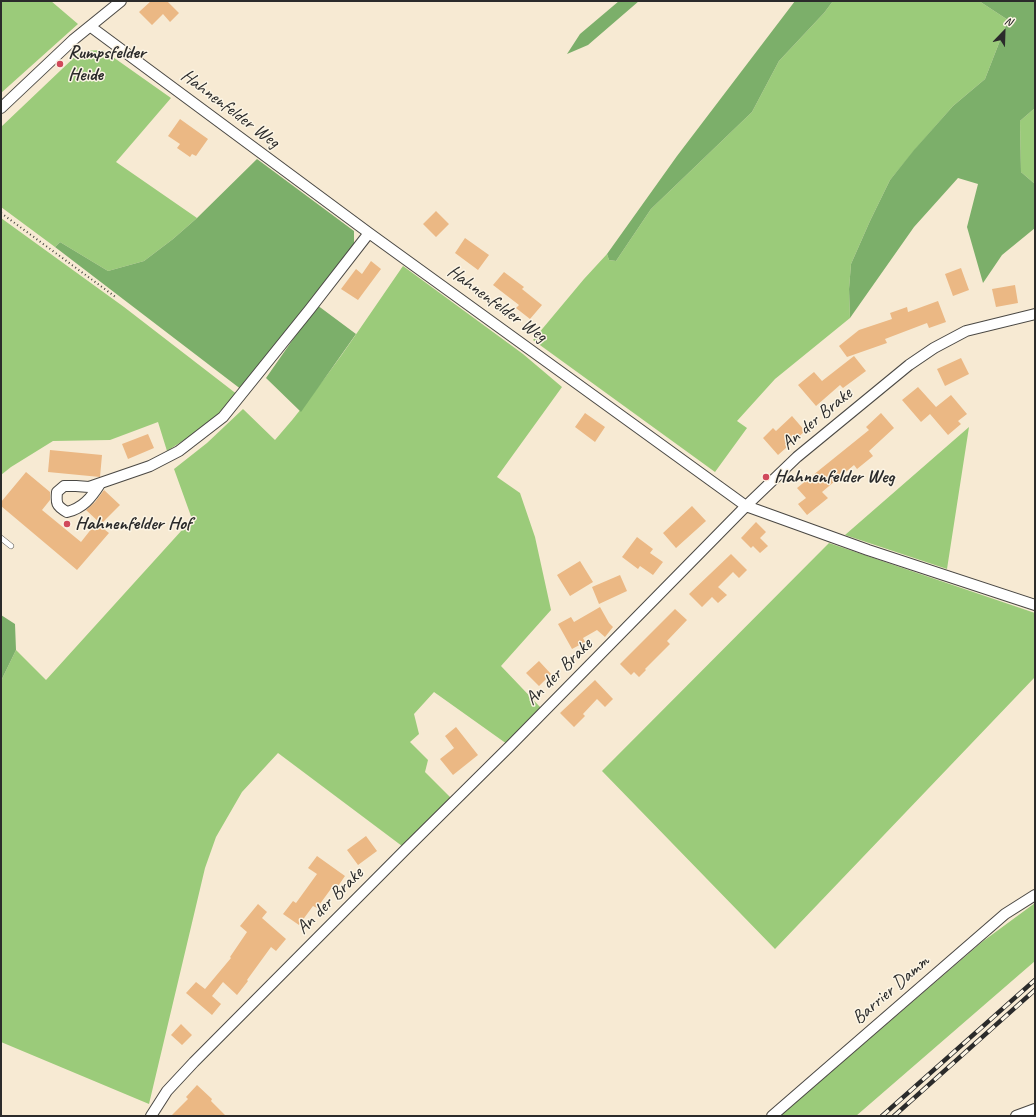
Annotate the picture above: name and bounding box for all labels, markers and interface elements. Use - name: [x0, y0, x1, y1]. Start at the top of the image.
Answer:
- north arrow: [984, 12, 1024, 52]
- text: N: [1003, 13, 1015, 29]
- place label: Rumpsfelder Heide: [68, 42, 146, 86]
- marker: Rumpsfelder Heide: [55, 59, 65, 69]
- street label: Hahnenfelder Weg: [176, 64, 284, 154]
- street label: Hahnenfelder Weg: [443, 260, 551, 348]
- street label: An der Brake: [777, 383, 857, 455]
- place label: Hahnenfelder Weg: [774, 466, 894, 488]
- marker: Hahnenfelder Weg: [761, 472, 771, 482]
- place label: Hahnenfelder Hof: [75, 513, 191, 535]
- marker: Hahnenfelder Hof: [62, 519, 72, 529]
- street label: An der Brake: [521, 634, 597, 710]
- street label: An der Brake: [292, 863, 368, 939]
- street label: Barrier Damm: [848, 950, 934, 1030]

